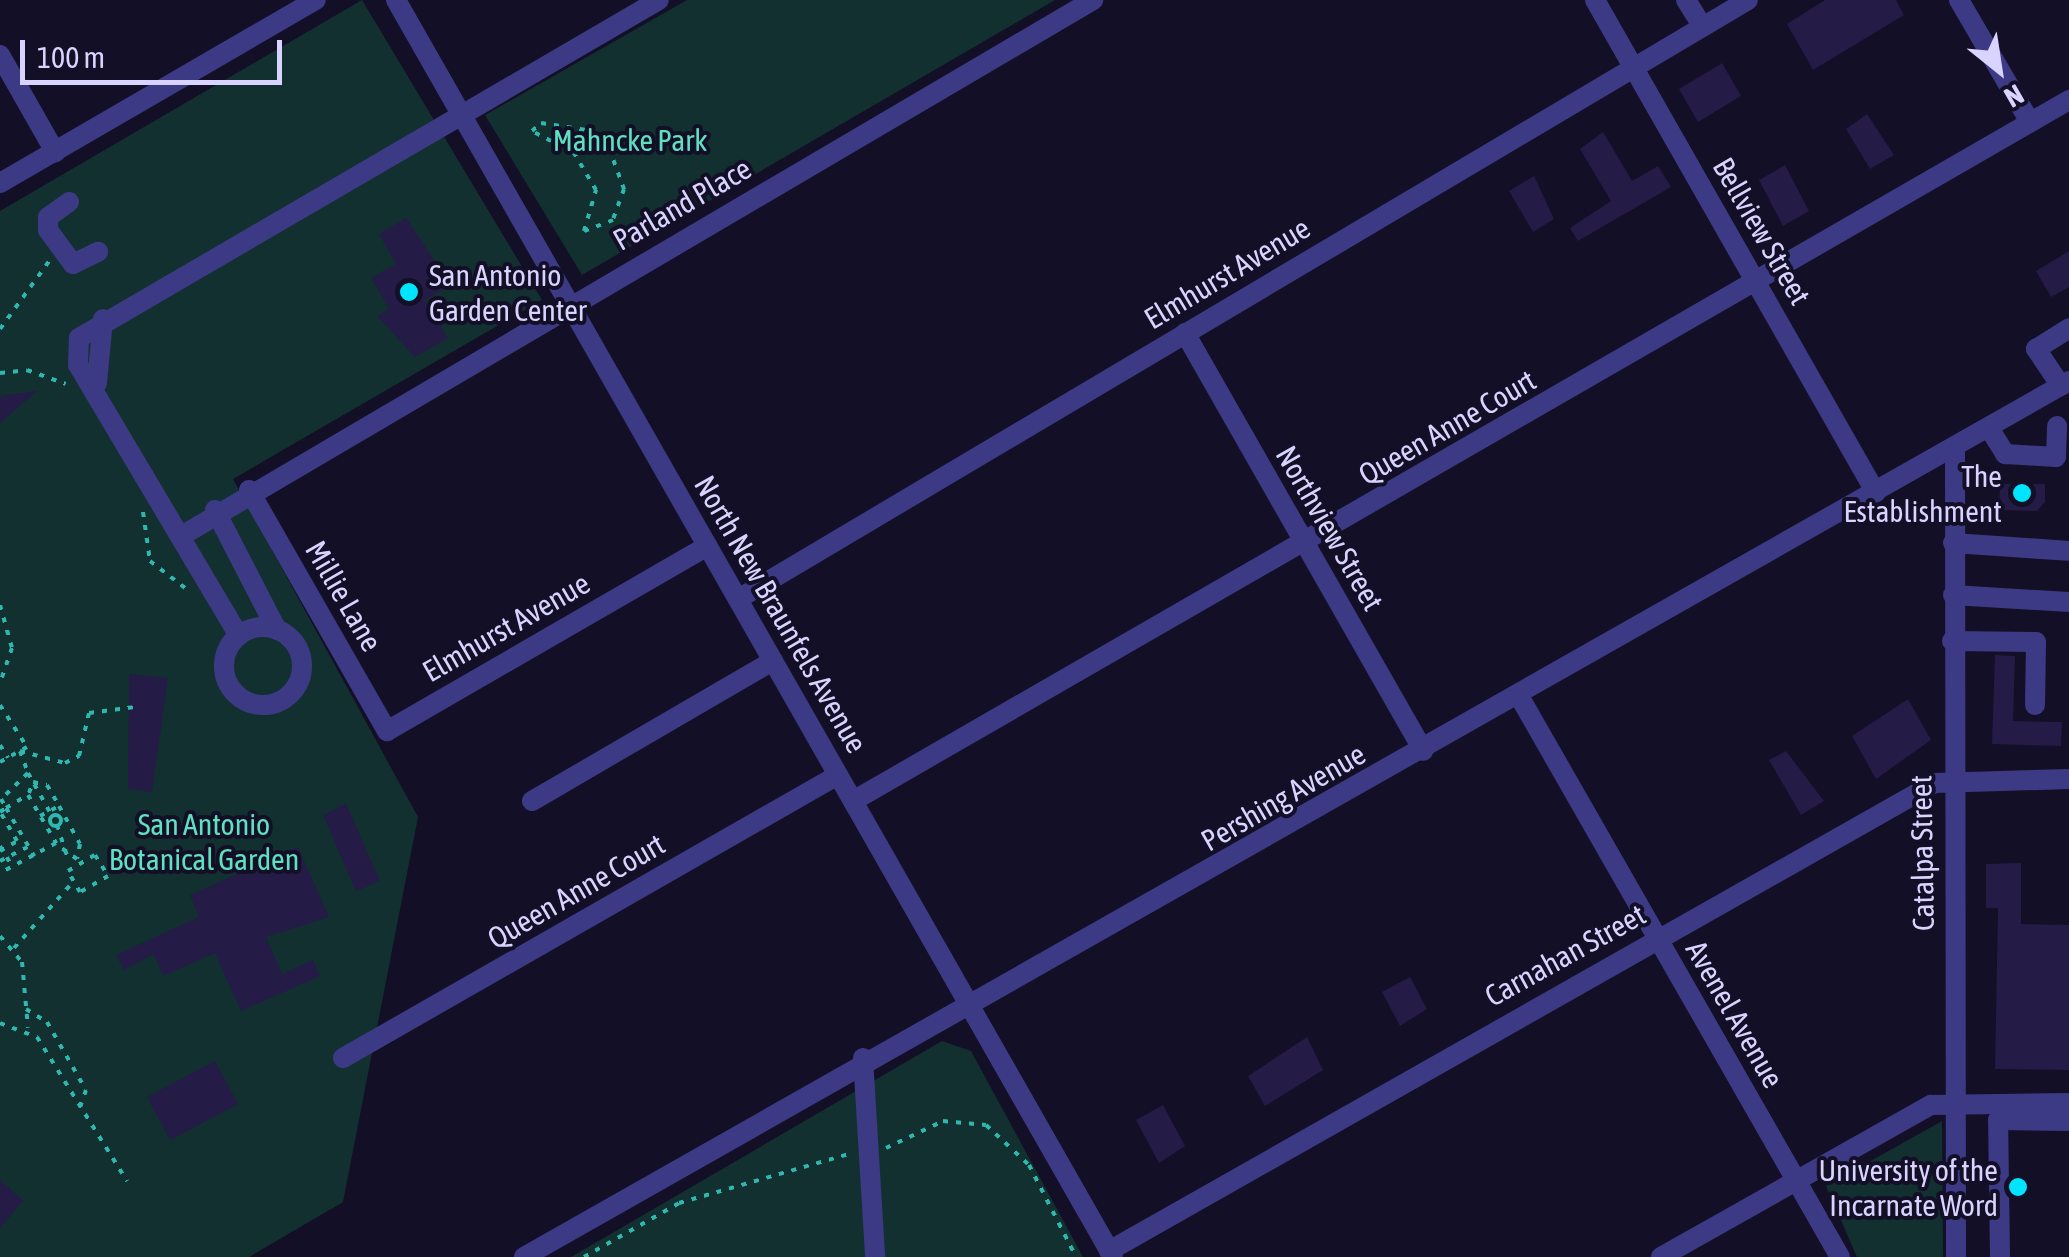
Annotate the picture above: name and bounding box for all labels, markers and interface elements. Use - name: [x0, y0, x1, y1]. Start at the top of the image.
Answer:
- scale bar: [25, 20, 288, 82]
- north arrow: [1949, 20, 2049, 120]
- text: 100 m: [37, 40, 105, 74]
- text: N: [1999, 78, 2029, 114]
- park label: Mahncke Park: [553, 122, 707, 158]
- street label: Parland Place: [607, 150, 757, 258]
- street label: Bellview Street: [1705, 151, 1819, 311]
- street label: Elmhurst Avenue: [1138, 210, 1316, 336]
- place label: San Antonio Garden Center: [429, 257, 587, 328]
- marker: San Antonio Garden Center: [398, 281, 420, 303]
- street label: Queen Anne Court: [1352, 362, 1542, 492]
- street label: Northview Street: [1268, 439, 1392, 617]
- place label: The Establishment: [1843, 458, 2002, 528]
- street label: North New Braunfels Avenue: [687, 469, 875, 759]
- marker: The Establishment: [2011, 482, 2033, 504]
- street label: Millie Lane: [298, 534, 390, 658]
- street label: Elmhurst Avenue: [416, 565, 596, 689]
- street label: Pershing Avenue: [1195, 736, 1371, 858]
- street label: Catalpa Street: [1903, 775, 1941, 931]
- park label: San Antonio Botanical Garden: [109, 806, 299, 876]
- street label: Queen Anne Court: [481, 826, 671, 956]
- street label: Carnahan Street: [1479, 896, 1651, 1014]
- street label: Avenel Avenue: [1678, 934, 1792, 1094]
- place label: University of the Incarnate Word: [1818, 1152, 1998, 1222]
- marker: University of the Incarnate Word: [2007, 1176, 2029, 1198]

